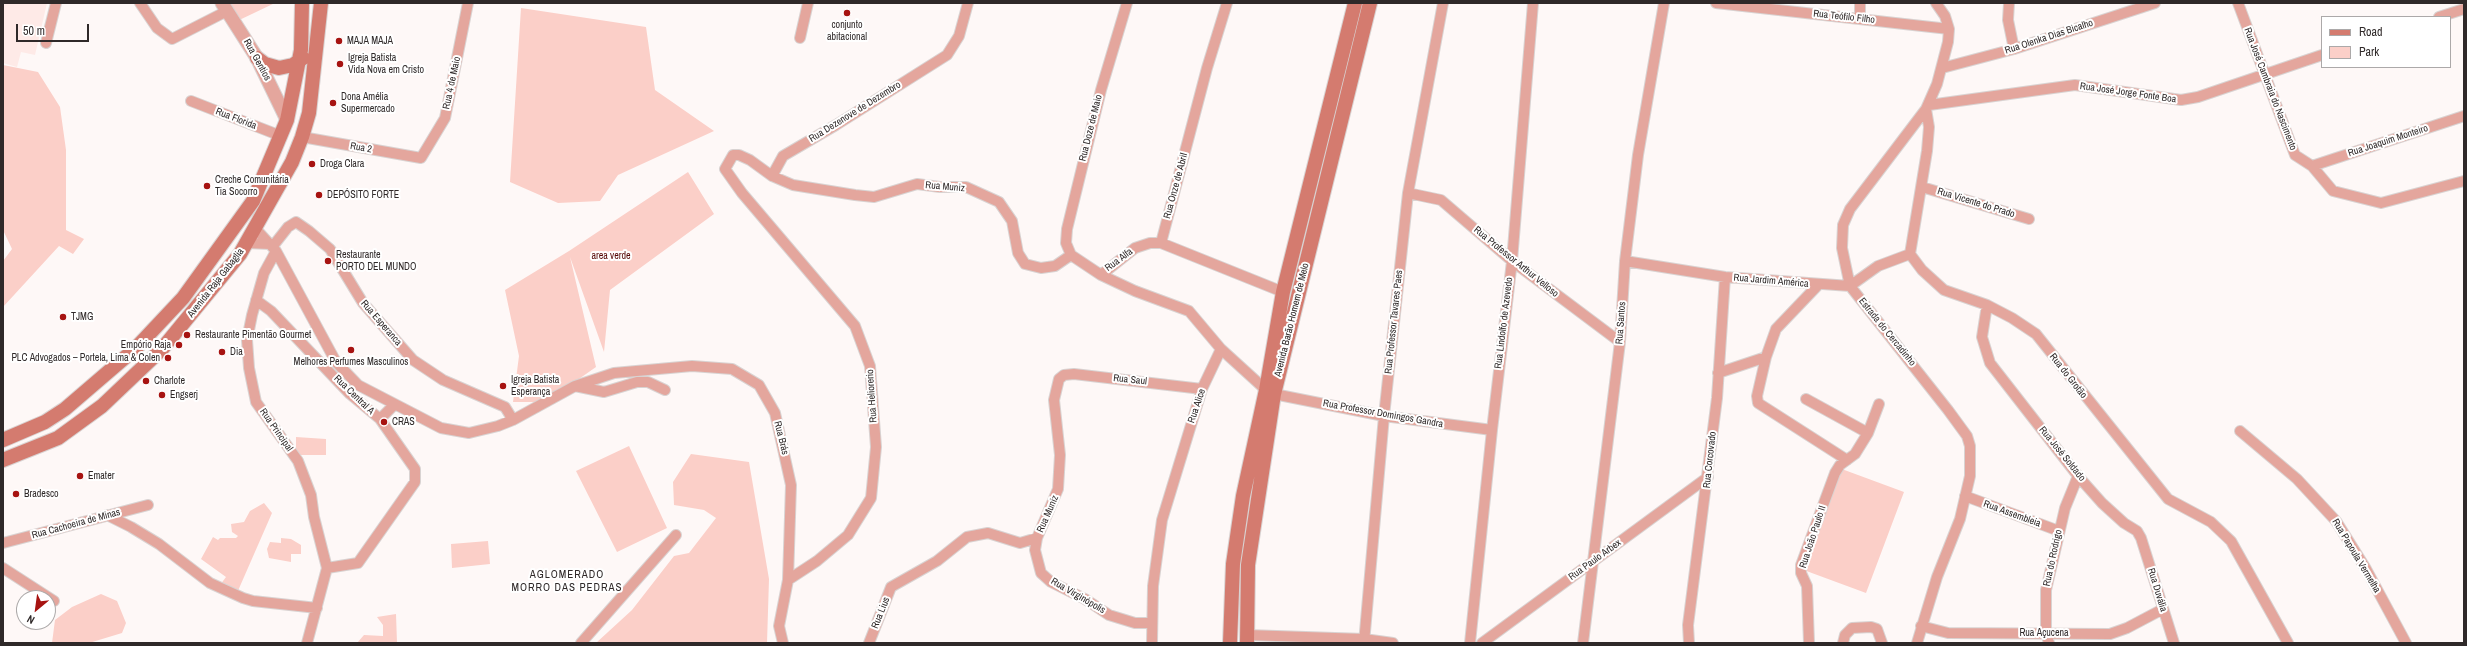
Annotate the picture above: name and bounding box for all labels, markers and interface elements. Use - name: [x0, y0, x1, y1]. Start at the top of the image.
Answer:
- marker: conjunto abitacional: [842, 8, 852, 18]
- street label: Rua Teófilo Filho: [1813, 8, 1875, 26]
- scale bar: [18, 16, 91, 42]
- legend: [2321, 16, 2451, 68]
- street label: Rua Olenka Dias Bicalho: [2003, 17, 2095, 57]
- place label: conjunto abitacional: [827, 19, 867, 42]
- text: 50 m: [23, 23, 45, 39]
- text: Road: [2359, 24, 2383, 40]
- street label: Rua José Cambraia do Nascimento: [2241, 26, 2299, 152]
- place label: MAJA MAJA: [347, 35, 393, 47]
- marker: MAJA MAJA: [334, 36, 344, 46]
- street label: Rua Gentios: [241, 37, 273, 83]
- text: Park: [2359, 44, 2379, 60]
- place label: Igreja Batista Vida Nova em Cristo: [348, 52, 424, 76]
- street label: Rua 4 de Maio: [441, 55, 463, 111]
- marker: Igreja Batista Vida Nova em Cristo: [335, 59, 345, 69]
- street label: Rua Dezenove de Dezembro: [807, 79, 903, 145]
- street label: Rua José Jorge Fonte Boa: [2079, 80, 2177, 106]
- place label: Dona Amélia Supermercado: [341, 91, 395, 114]
- street label: Rua Doze de Maio: [1077, 93, 1105, 163]
- marker: Dona Amélia Supermercado: [328, 98, 338, 108]
- street label: Rua Florida: [214, 106, 258, 132]
- street label: Rua Joaquim Monteiro: [2346, 122, 2430, 160]
- street label: Rua 2: [349, 140, 373, 156]
- street label: Rua Onze de Abril: [1161, 152, 1191, 220]
- place label: Droga Clara: [320, 158, 364, 170]
- marker: Droga Clara: [307, 159, 317, 169]
- place label: Creche Comunitária Tia Socorro: [215, 174, 289, 198]
- street label: Rua Muniz: [925, 179, 965, 195]
- marker: Creche Comunitária Tia Socorro: [202, 181, 212, 191]
- street label: Rua Vicente do Prado: [1936, 185, 2016, 221]
- place label: DEPÓSITO FORTE: [327, 189, 399, 201]
- marker: DEPÓSITO FORTE: [314, 190, 324, 200]
- street label: Rua Professor Arthur Velloso: [1471, 224, 1561, 300]
- street label: Avenida Raja Gabaglia: [185, 246, 247, 320]
- street label: Rua Alfa: [1103, 246, 1135, 274]
- place label: Restaurante PORTO DEL MUNDO: [336, 249, 416, 272]
- park label: area verde: [591, 250, 631, 262]
- marker: Restaurante PORTO DEL MUNDO: [323, 256, 333, 266]
- street label: Avenida Barão Homem de Melo: [1272, 262, 1312, 378]
- street label: Rua Professor Tavares Paes: [1383, 269, 1405, 375]
- street label: Rua Jardim América: [1733, 272, 1809, 290]
- street label: Rua Lindolfo de Azevedo: [1492, 277, 1516, 369]
- street label: Estrada do Cercadinho: [1856, 295, 1918, 369]
- street label: Rua Esperanca: [358, 298, 404, 348]
- street label: Rua Santos: [1614, 301, 1628, 345]
- place label: TJMG: [71, 311, 93, 323]
- marker: TJMG: [58, 312, 68, 322]
- place label: Restaurante Pimentão Gourmet: [195, 329, 311, 341]
- marker: Restaurante Pimentão Gourmet: [182, 330, 192, 340]
- place label: Empório Raja: [121, 339, 171, 351]
- marker: Empório Raja: [174, 340, 184, 350]
- marker: Melhores Perfumes Masculinos: [346, 345, 356, 355]
- place label: Dia: [230, 346, 243, 358]
- marker: Dia: [217, 347, 227, 357]
- street label: Rua do Grotão: [2047, 351, 2089, 401]
- place label: PLC Advogados – Portela, Lima & Colen: [11, 352, 160, 364]
- marker: PLC Advogados – Portela, Lima & Colen: [163, 353, 173, 363]
- place label: Melhores Perfumes Masculinos: [294, 356, 408, 368]
- street label: Rua Heliorerio: [864, 369, 880, 423]
- street label: Rua Saul: [1113, 372, 1147, 388]
- street label: Rua Central A: [331, 373, 377, 417]
- place label: Igreja Batista Esperança: [511, 374, 559, 398]
- place label: Charlote: [154, 375, 185, 387]
- marker: Charlote: [141, 376, 151, 386]
- marker: Igreja Batista Esperança: [498, 381, 508, 391]
- street label: Rua Alice: [1186, 387, 1208, 425]
- place label: Engserj: [170, 389, 198, 401]
- marker: Engserj: [157, 390, 167, 400]
- street label: Rua Professor Domingos Gandra: [1322, 398, 1444, 430]
- street label: Rua Principal: [257, 406, 295, 454]
- place label: CRAS: [392, 416, 415, 428]
- marker: CRAS: [379, 417, 389, 427]
- street label: Rua Brás: [771, 420, 791, 456]
- street label: Rua José Soldado: [2036, 424, 2088, 484]
- street label: Rua Corcovado: [1701, 431, 1719, 489]
- place label: Emater: [88, 470, 114, 482]
- marker: Emater: [75, 471, 85, 481]
- place label: Bradesco: [24, 488, 59, 500]
- marker: Bradesco: [11, 489, 21, 499]
- street label: Rua Muniz: [1034, 493, 1062, 535]
- street label: Rua Assembleia: [1982, 498, 2042, 530]
- street label: Rua João Paulo II: [1797, 504, 1829, 570]
- street label: Rua Cachoeira de Minas: [30, 506, 122, 542]
- street label: Rua Papoula Vermelha: [2329, 517, 2383, 595]
- street label: Rua do Rodrigo: [2041, 528, 2065, 588]
- street label: Rua Paulo Arbex: [1566, 537, 1624, 583]
- street label: Rua Duvália: [2145, 567, 2169, 613]
- district label: AGLOMERADO MORRO DAS PEDRAS: [511, 568, 623, 594]
- street label: Rua Virginópolis: [1049, 576, 1107, 616]
- north arrow: [16, 590, 56, 630]
- street label: Rua Lius: [869, 596, 893, 630]
- text: N: [24, 612, 37, 627]
- street label: Rua Açucena: [2019, 627, 2069, 639]

